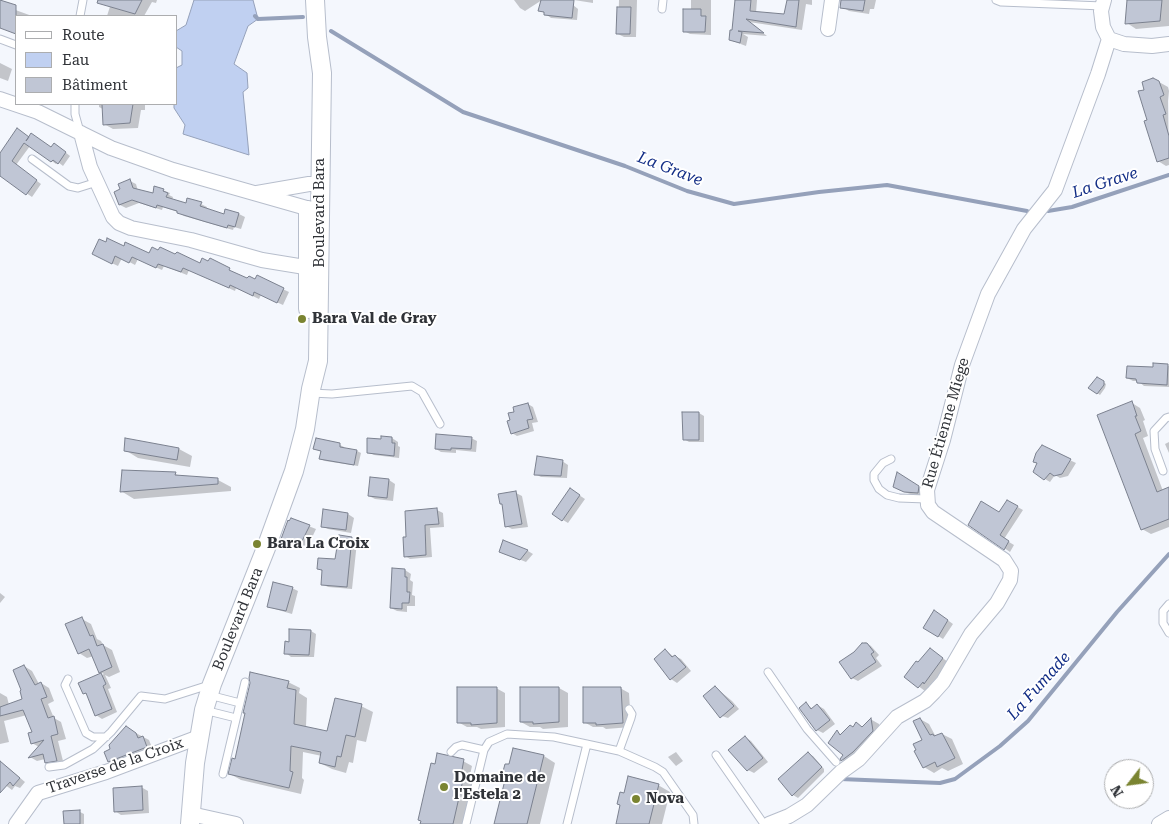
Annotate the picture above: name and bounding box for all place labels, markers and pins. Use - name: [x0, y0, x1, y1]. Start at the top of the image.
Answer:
- place label: Bara Val de Gray: [312, 310, 437, 328]
- marker: Bara Val de Gray: [296, 313, 308, 325]
- place label: Bara La Croix: [267, 535, 369, 553]
- marker: Bara La Croix: [251, 538, 263, 550]
- place label: Domaine de l'Estela 2: [454, 769, 546, 804]
- marker: Domaine de l'Estela 2: [438, 781, 450, 793]
- place label: Nova: [646, 790, 684, 808]
- marker: Nova: [630, 793, 642, 805]

